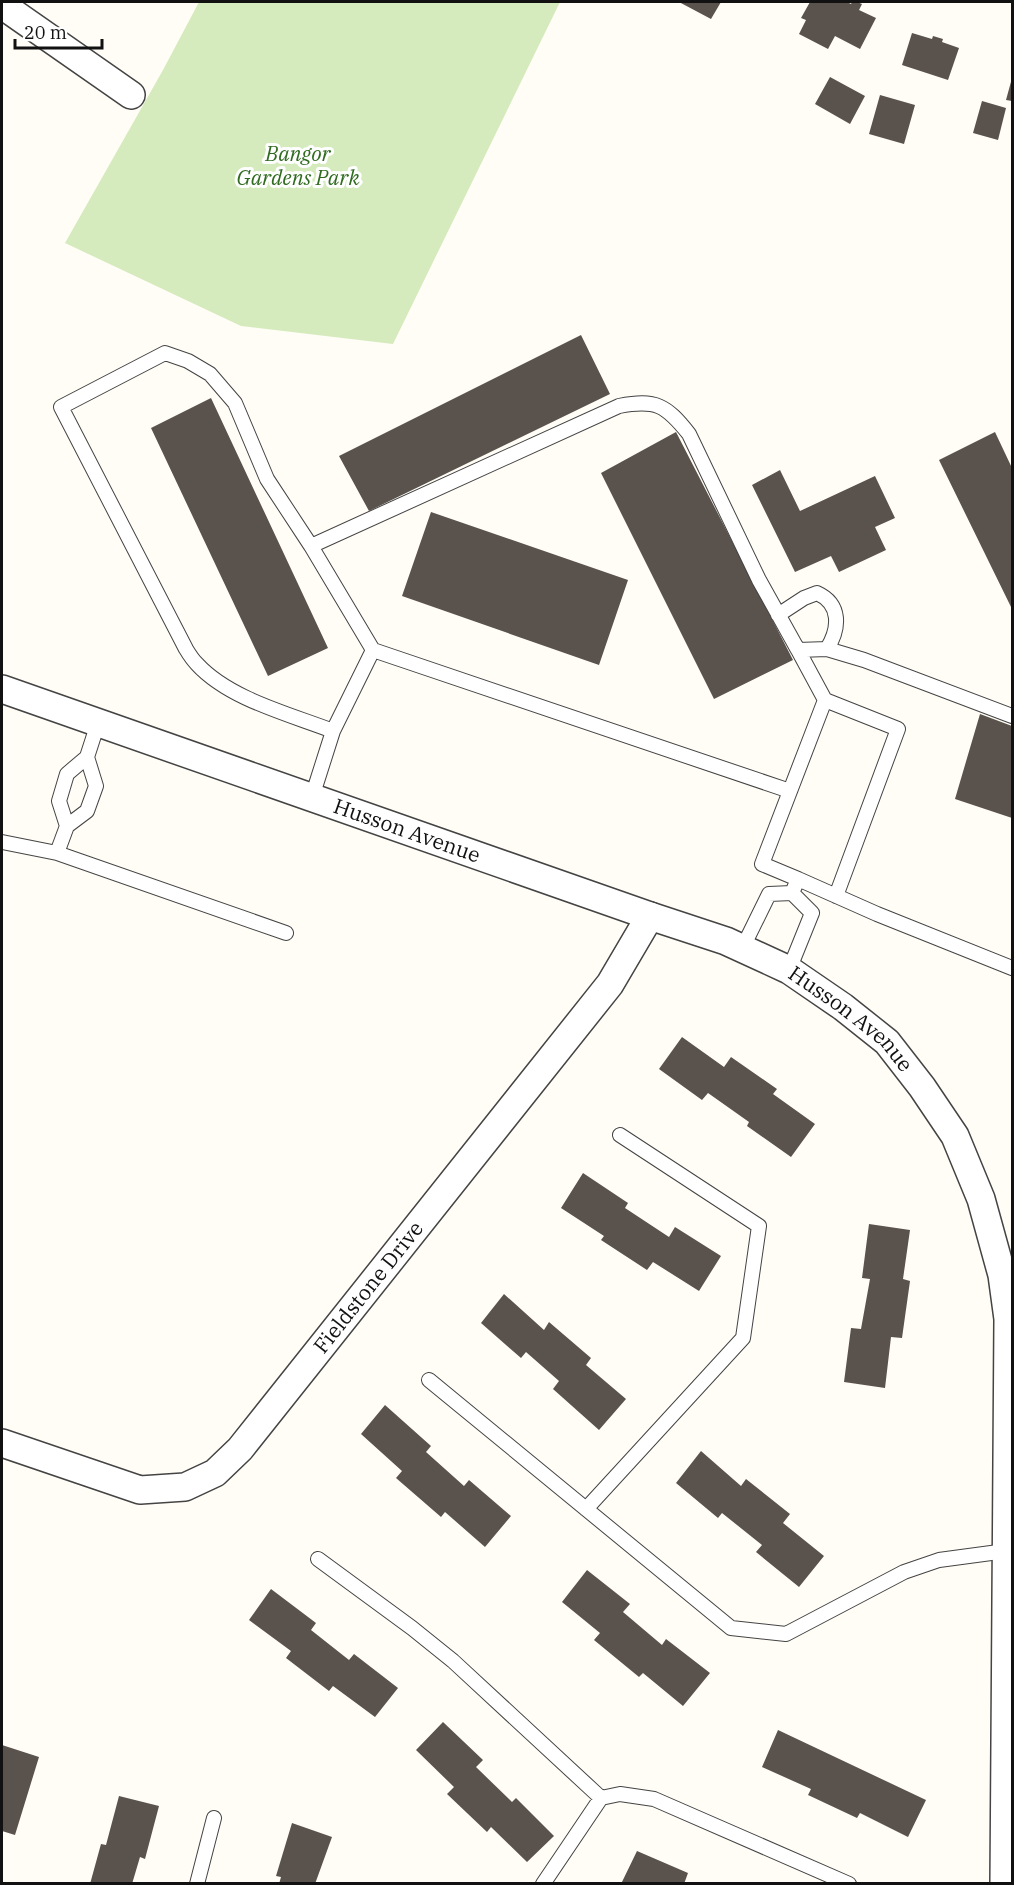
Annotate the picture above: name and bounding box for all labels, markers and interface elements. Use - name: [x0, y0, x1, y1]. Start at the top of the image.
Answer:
- scale bar: [15, 12, 102, 50]
- text: 20 m: [24, 21, 67, 44]
- park label: Bangor Gardens Park: [236, 139, 360, 191]
- street label: Husson Avenue: [330, 791, 484, 869]
- street label: Husson Avenue: [783, 959, 920, 1077]
- street label: Fieldstone Drive: [306, 1215, 429, 1359]

